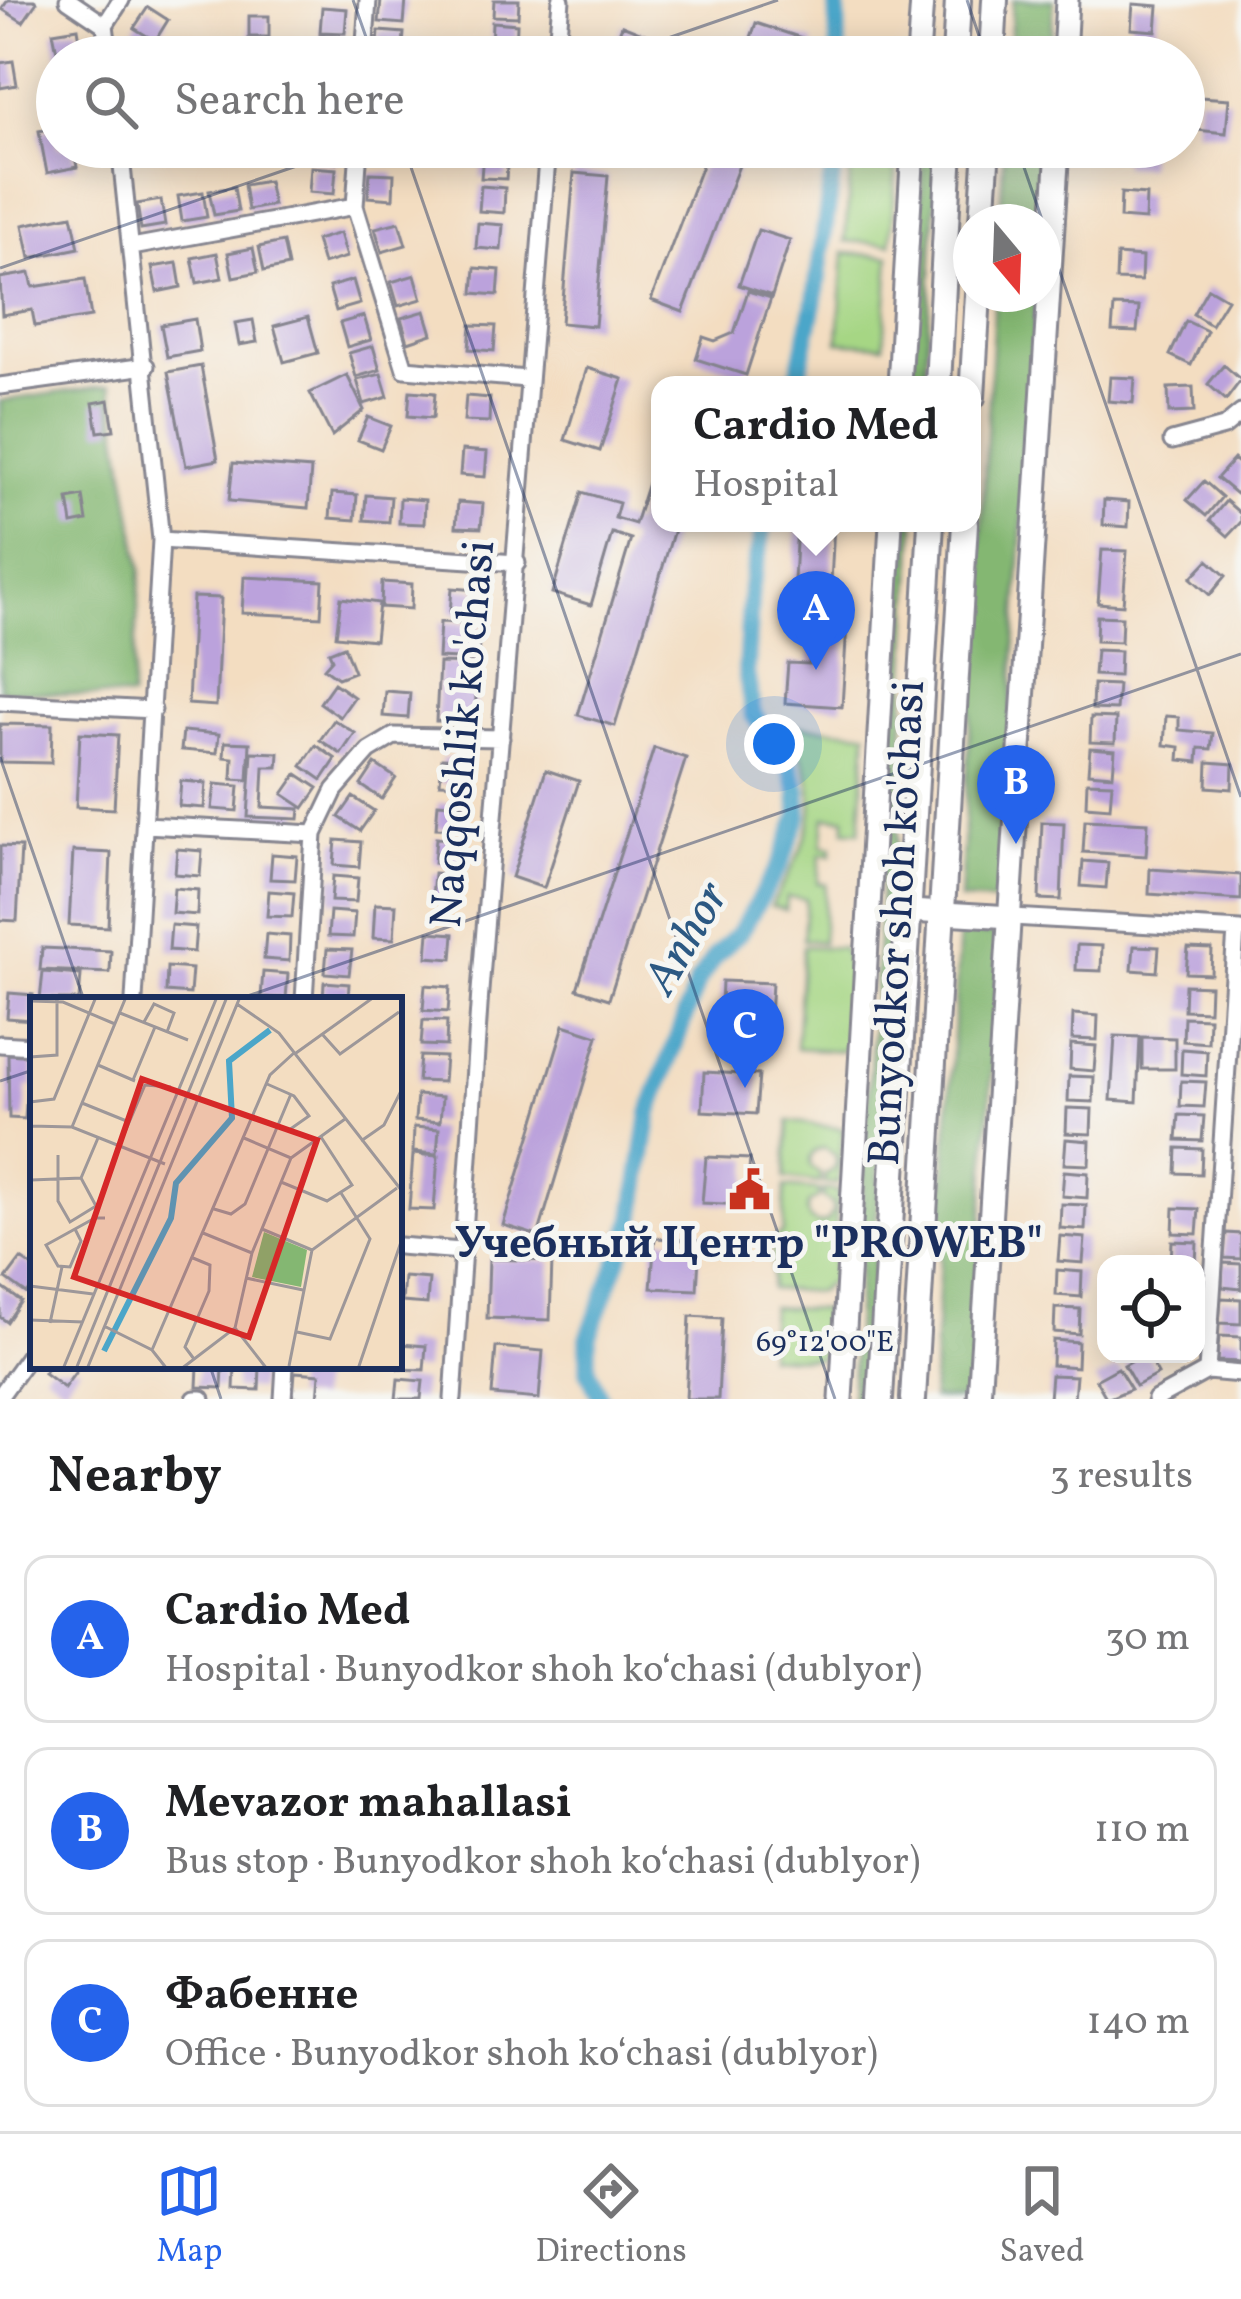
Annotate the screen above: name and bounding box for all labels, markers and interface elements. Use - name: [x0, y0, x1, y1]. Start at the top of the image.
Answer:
- search box: [36, 36, 1205, 168]
- icon: search: [78, 69, 144, 135]
- text: Search here: [174, 71, 405, 134]
- north arrow: [953, 204, 1061, 312]
- popup: [651, 376, 981, 532]
- text: Cardio Med: [693, 396, 939, 459]
- text: Hospital: [693, 459, 839, 513]
- street label: Naqqoshlik ko'chasi: [417, 537, 513, 931]
- pin: A: [777, 571, 855, 670]
- street label: Bunyodkor shoh ko'chasi: [855, 678, 943, 1168]
- your location: [744, 714, 804, 774]
- pin: B: [977, 745, 1055, 844]
- water label: Anhor: [628, 869, 748, 1009]
- pin: C: [706, 989, 784, 1088]
- inset map: [30, 997, 402, 1369]
- public building icon: Учебный Центр "PROWEB": [726, 1166, 772, 1212]
- place label: Учебный Центр "PROWEB": [455, 1214, 1043, 1277]
- map controls: [1097, 1255, 1205, 1363]
- button: locate: [1097, 1255, 1205, 1363]
- text: 69°12'00"E: [756, 1322, 894, 1364]
- text: Nearby: [48, 1442, 222, 1513]
- text: 3 results: [1050, 1450, 1193, 1504]
- text: Cardio Med: [165, 1581, 410, 1644]
- text: A: [76, 1612, 104, 1666]
- text: 30 m: [1105, 1612, 1190, 1666]
- text: Hospital · Bunyodkor shoh koʻchasi (dublyor): [165, 1644, 922, 1698]
- text: Mevazor mahallasi: [165, 1773, 572, 1836]
- text: B: [77, 1804, 103, 1858]
- text: 110 m: [1094, 1804, 1190, 1858]
- text: Bus stop · Bunyodkor shoh koʻchasi (dublyor): [165, 1836, 920, 1890]
- text: Фабенне: [165, 1965, 359, 2028]
- text: C: [77, 1996, 103, 2050]
- text: 140 m: [1087, 1996, 1190, 2050]
- text: Office · Bunyodkor shoh koʻchasi (dublyor): [165, 2028, 878, 2082]
- tab: Map: [156, 2158, 223, 2276]
- tab: Directions: [535, 2158, 687, 2276]
- tab: Saved: [1000, 2158, 1085, 2276]

